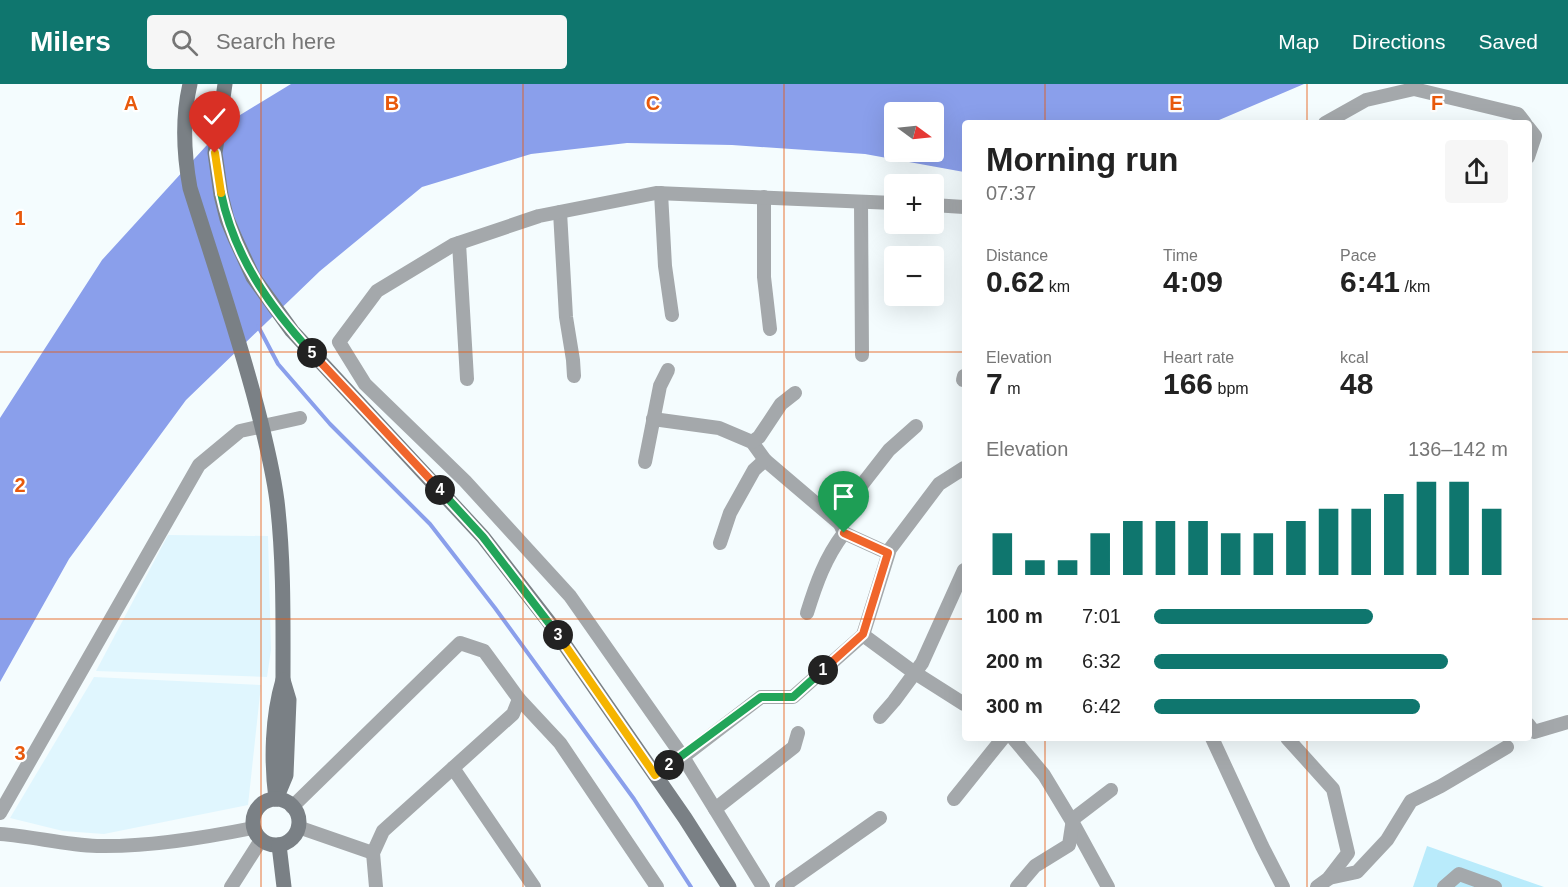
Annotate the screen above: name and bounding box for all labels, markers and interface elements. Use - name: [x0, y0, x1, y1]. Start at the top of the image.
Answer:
- search box: [147, 15, 567, 69]
- text: Milers: [30, 26, 111, 57]
- icon: search: [168, 26, 201, 59]
- text: Search here: [216, 29, 336, 54]
- text: Map: [1278, 30, 1319, 53]
- text: Directions: [1352, 30, 1445, 53]
- text: Saved: [1478, 30, 1538, 53]
- pin: [189, 91, 240, 153]
- text: A: [124, 92, 138, 114]
- text: B: [385, 92, 399, 114]
- text: C: [646, 92, 660, 114]
- text: E: [1169, 92, 1183, 114]
- text: F: [1431, 92, 1443, 114]
- icon: check: [198, 100, 231, 133]
- north arrow: [884, 102, 944, 162]
- map controls: [884, 102, 944, 306]
- button: share: [1445, 140, 1508, 203]
- text: Morning run: [986, 141, 1178, 178]
- button: +: [884, 174, 944, 234]
- text: 07:37: [986, 182, 1036, 204]
- text: 1: [14, 207, 26, 229]
- button: −: [884, 246, 944, 306]
- text: Distance: [986, 247, 1048, 264]
- text: Time: [1163, 247, 1198, 264]
- text: Pace: [1340, 247, 1376, 264]
- text: 0.62: [986, 265, 1044, 298]
- text: 4:09: [1163, 265, 1223, 298]
- text: 6:41: [1340, 265, 1400, 298]
- text: km: [1044, 278, 1070, 295]
- text: /km: [1400, 278, 1430, 295]
- pin: 5: [297, 338, 327, 368]
- text: 5: [308, 344, 316, 361]
- text: Elevation: [986, 349, 1052, 366]
- text: Heart rate: [1163, 349, 1234, 366]
- text: kcal: [1340, 349, 1368, 366]
- text: 7: [986, 367, 1003, 400]
- text: 166: [1163, 367, 1213, 400]
- text: 48: [1340, 367, 1373, 400]
- text: m: [1003, 380, 1020, 397]
- text: bpm: [1213, 380, 1249, 397]
- text: Elevation: [986, 438, 1068, 460]
- text: 136–142 m: [1408, 438, 1508, 460]
- pin: [818, 471, 869, 533]
- text: 2: [14, 474, 26, 496]
- pin: 4: [425, 475, 455, 505]
- icon: arrive: [827, 480, 860, 513]
- text: 4: [436, 481, 444, 498]
- text: 100 m: [986, 605, 1043, 627]
- text: 7:01: [1082, 605, 1121, 627]
- pin: 3: [543, 620, 573, 650]
- text: 3: [554, 626, 562, 643]
- text: 200 m: [986, 650, 1043, 672]
- text: 6:32: [1082, 650, 1121, 672]
- pin: 1: [808, 655, 838, 685]
- text: 1: [819, 661, 827, 678]
- text: 300 m: [986, 695, 1043, 717]
- text: 6:42: [1082, 695, 1121, 717]
- text: 3: [14, 742, 26, 764]
- pin: 2: [654, 750, 684, 780]
- text: 2: [665, 756, 673, 773]

